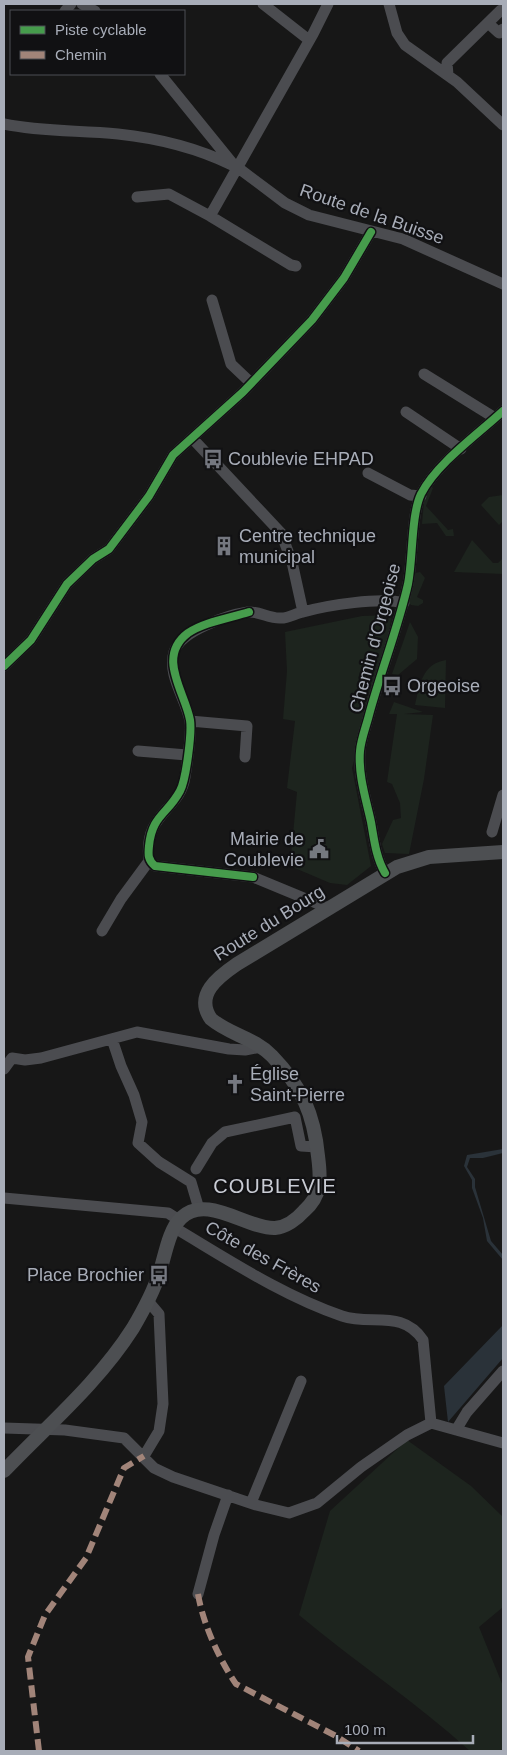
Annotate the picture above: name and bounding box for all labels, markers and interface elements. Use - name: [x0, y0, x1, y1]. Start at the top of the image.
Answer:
- legend: [10, 10, 185, 75]
- text: Piste cyclable: [55, 21, 147, 38]
- text: Chemin: [55, 46, 107, 63]
- street label: Route de la Buisse: [297, 180, 447, 248]
- bus stop icon: Coublevie EHPAD: [202, 448, 224, 470]
- place label: Coublevie EHPAD: [228, 449, 374, 469]
- place label: Centre technique municipal: [239, 526, 376, 567]
- building icon: Centre technique municipal: [213, 535, 235, 557]
- street label: Chemin d'Orgeoise: [345, 561, 405, 715]
- bus stop icon: Orgeoise: [381, 675, 403, 697]
- place label: Orgeoise: [407, 676, 480, 696]
- place label: Mairie de Coublevie: [224, 829, 304, 870]
- public building icon: Mairie de Coublevie: [308, 838, 330, 860]
- street label: Route du Bourg: [210, 881, 328, 965]
- place label: Église Saint-Pierre: [250, 1064, 345, 1105]
- church icon: Église Saint-Pierre: [224, 1073, 246, 1095]
- district label: COUBLEVIE: [213, 1175, 337, 1197]
- street label: Côte des Frères: [202, 1217, 324, 1297]
- bus stop icon: Place Brochier: [148, 1264, 170, 1286]
- place label: Place Brochier: [27, 1265, 144, 1285]
- scale bar: [337, 1712, 473, 1744]
- text: 100 m: [344, 1721, 386, 1738]

